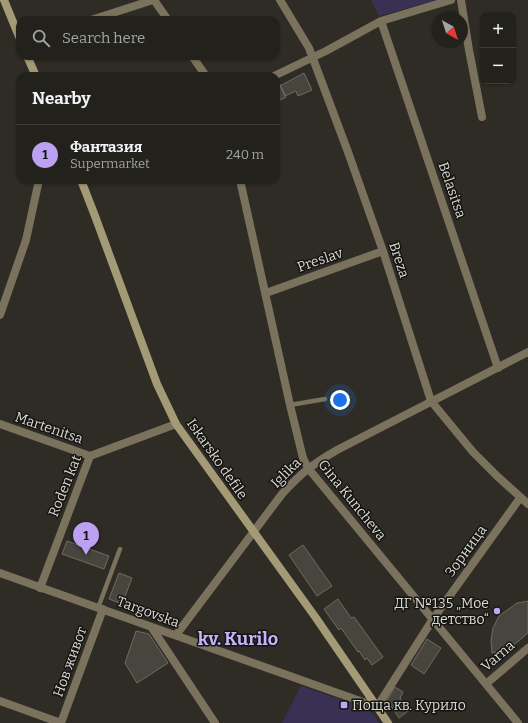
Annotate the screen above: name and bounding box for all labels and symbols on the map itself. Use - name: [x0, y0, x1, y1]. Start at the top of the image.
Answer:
- north arrow: [432, 12, 468, 48]
- street label: Belasitsa: [434, 160, 470, 221]
- street label: Breza: [385, 240, 413, 280]
- street label: Preslav: [295, 244, 346, 276]
- your location: [330, 390, 350, 410]
- street label: Martenitsa: [13, 408, 86, 448]
- street label: Iskarsko defile: [183, 415, 251, 503]
- street label: Roden kat: [45, 453, 85, 519]
- street label: Iglika: [267, 454, 305, 492]
- street label: Gina Kuncheva: [314, 456, 390, 544]
- pin: 1: [73, 522, 99, 555]
- street label: Зорница: [442, 522, 491, 580]
- street label: Targovska: [114, 593, 182, 631]
- place label: ДГ №135 „Мое детство“: [394, 595, 489, 628]
- marker: ДГ №135 „Мое детство“: [492, 606, 502, 616]
- street label: Нов живот: [49, 625, 91, 699]
- district label: kv. Kurilo: [198, 628, 278, 650]
- street label: Varna: [478, 637, 518, 675]
- place label: Поща кв. Курило: [352, 697, 466, 714]
- marker: Поща кв. Курило: [339, 700, 349, 710]

